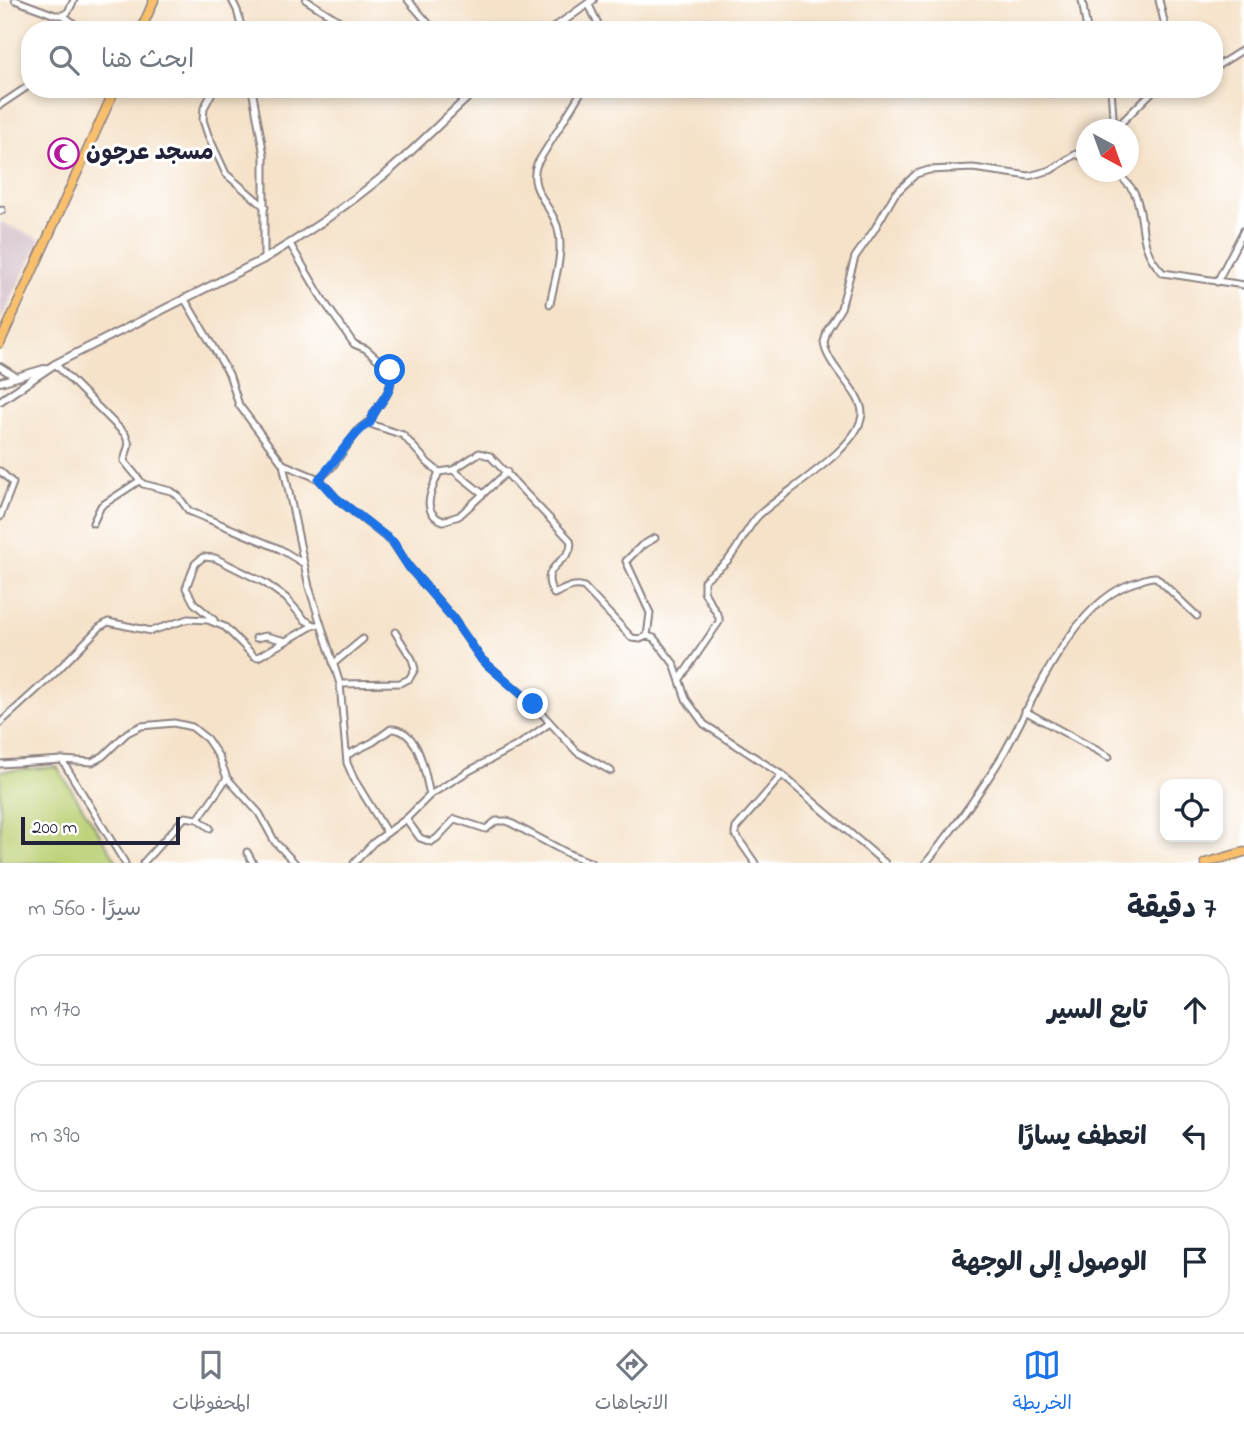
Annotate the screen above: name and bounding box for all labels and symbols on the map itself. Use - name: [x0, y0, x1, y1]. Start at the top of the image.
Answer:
- north arrow: [1076, 119, 1139, 182]
- mosque icon: مسجد عرجون: [46, 136, 80, 170]
- place label: مسجد عرجون: [86, 137, 214, 170]
- route start: [374, 354, 405, 385]
- route end: [517, 688, 548, 719]
- scale bar: [21, 814, 180, 846]

